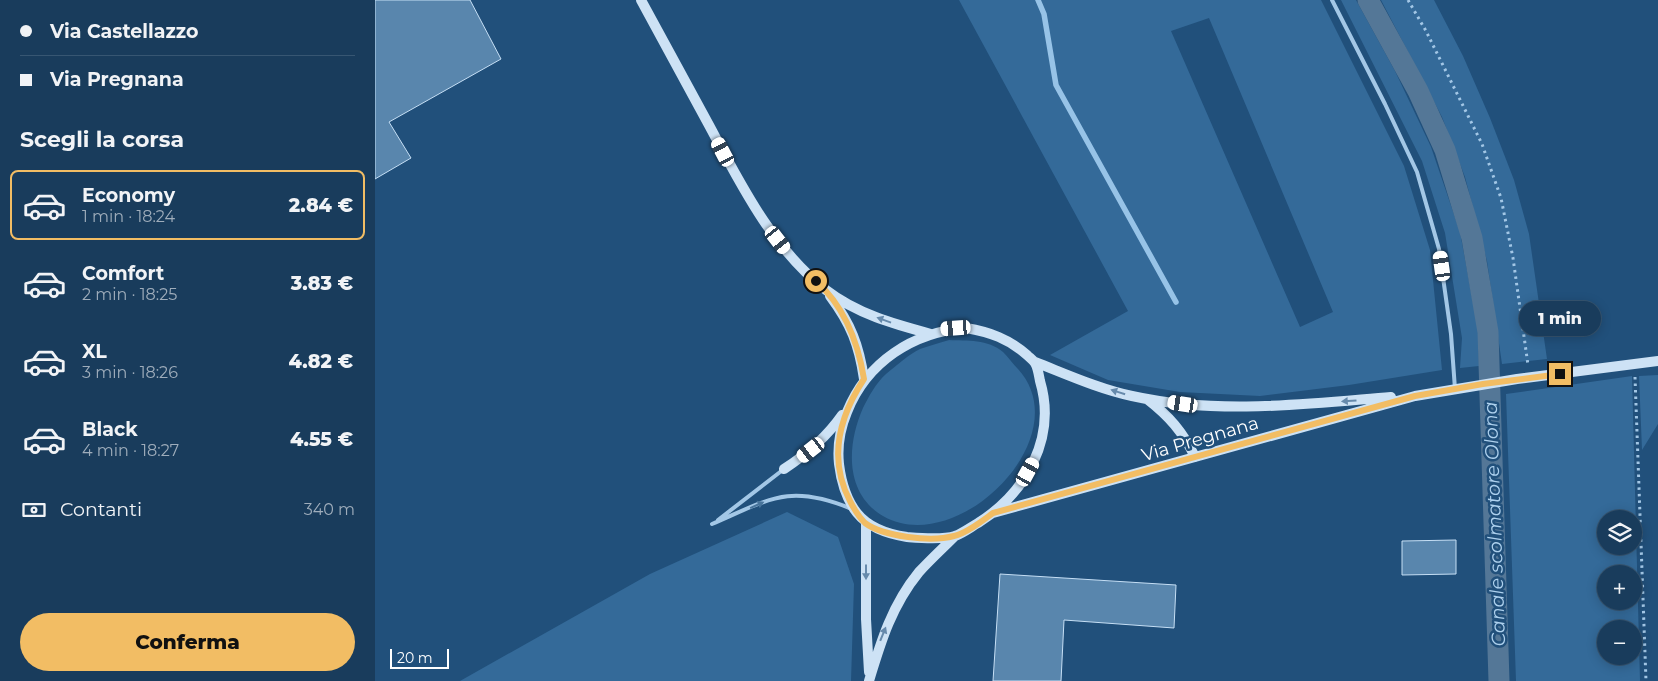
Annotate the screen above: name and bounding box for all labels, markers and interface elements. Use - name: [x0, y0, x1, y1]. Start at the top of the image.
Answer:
- text: Via Castellazzo: [50, 20, 198, 43]
- text: Via Pregnana: [50, 68, 184, 91]
- text: Scegli la corsa: [20, 126, 184, 153]
- car: [709, 135, 736, 169]
- icon: car: [22, 183, 67, 228]
- text: Economy: [82, 184, 175, 207]
- text: 2.84 €: [289, 194, 353, 217]
- text: 1 min · 18:24: [82, 207, 175, 226]
- car: [762, 224, 793, 256]
- car: [1432, 250, 1451, 282]
- icon: car: [22, 261, 67, 306]
- text: Comfort: [82, 262, 164, 285]
- route start: [805, 270, 827, 292]
- text: 3.83 €: [291, 272, 353, 295]
- text: 2 min · 18:25: [82, 285, 177, 304]
- callout: 1 min: [1519, 302, 1601, 336]
- text: 1 min: [1538, 309, 1582, 328]
- one-way arrow: [876, 316, 891, 324]
- car: [940, 319, 971, 337]
- icon: car: [22, 339, 67, 384]
- text: XL: [82, 340, 107, 363]
- text: 4.82 €: [289, 350, 353, 373]
- text: 3 min · 18:26: [82, 363, 178, 382]
- route end: [1549, 363, 1571, 385]
- one-way arrow: [1110, 388, 1125, 395]
- car: [1167, 394, 1198, 414]
- one-way arrow: [1340, 397, 1356, 405]
- water label: Canale scolmatore Olona: [1479, 401, 1510, 647]
- street label: Via Pregnana: [1139, 412, 1261, 466]
- icon: car: [22, 417, 67, 462]
- text: Black: [82, 418, 138, 441]
- text: 4.55 €: [290, 428, 353, 451]
- car: [794, 435, 827, 465]
- text: 4 min · 18:27: [82, 441, 179, 460]
- car: [1014, 455, 1041, 489]
- icon: cash: [20, 496, 48, 524]
- text: Contanti: [60, 498, 142, 521]
- text: 340 m: [304, 500, 355, 519]
- one-way arrow: [750, 500, 764, 508]
- map controls: [1597, 510, 1642, 665]
- button: layers: [1597, 510, 1642, 555]
- one-way arrow: [862, 564, 870, 580]
- button: +: [1597, 565, 1642, 610]
- button: Conferma: [20, 613, 355, 671]
- button: −: [1597, 620, 1642, 665]
- one-way arrow: [880, 627, 888, 641]
- scale bar: [390, 646, 449, 669]
- text: 20 m: [397, 649, 433, 667]

